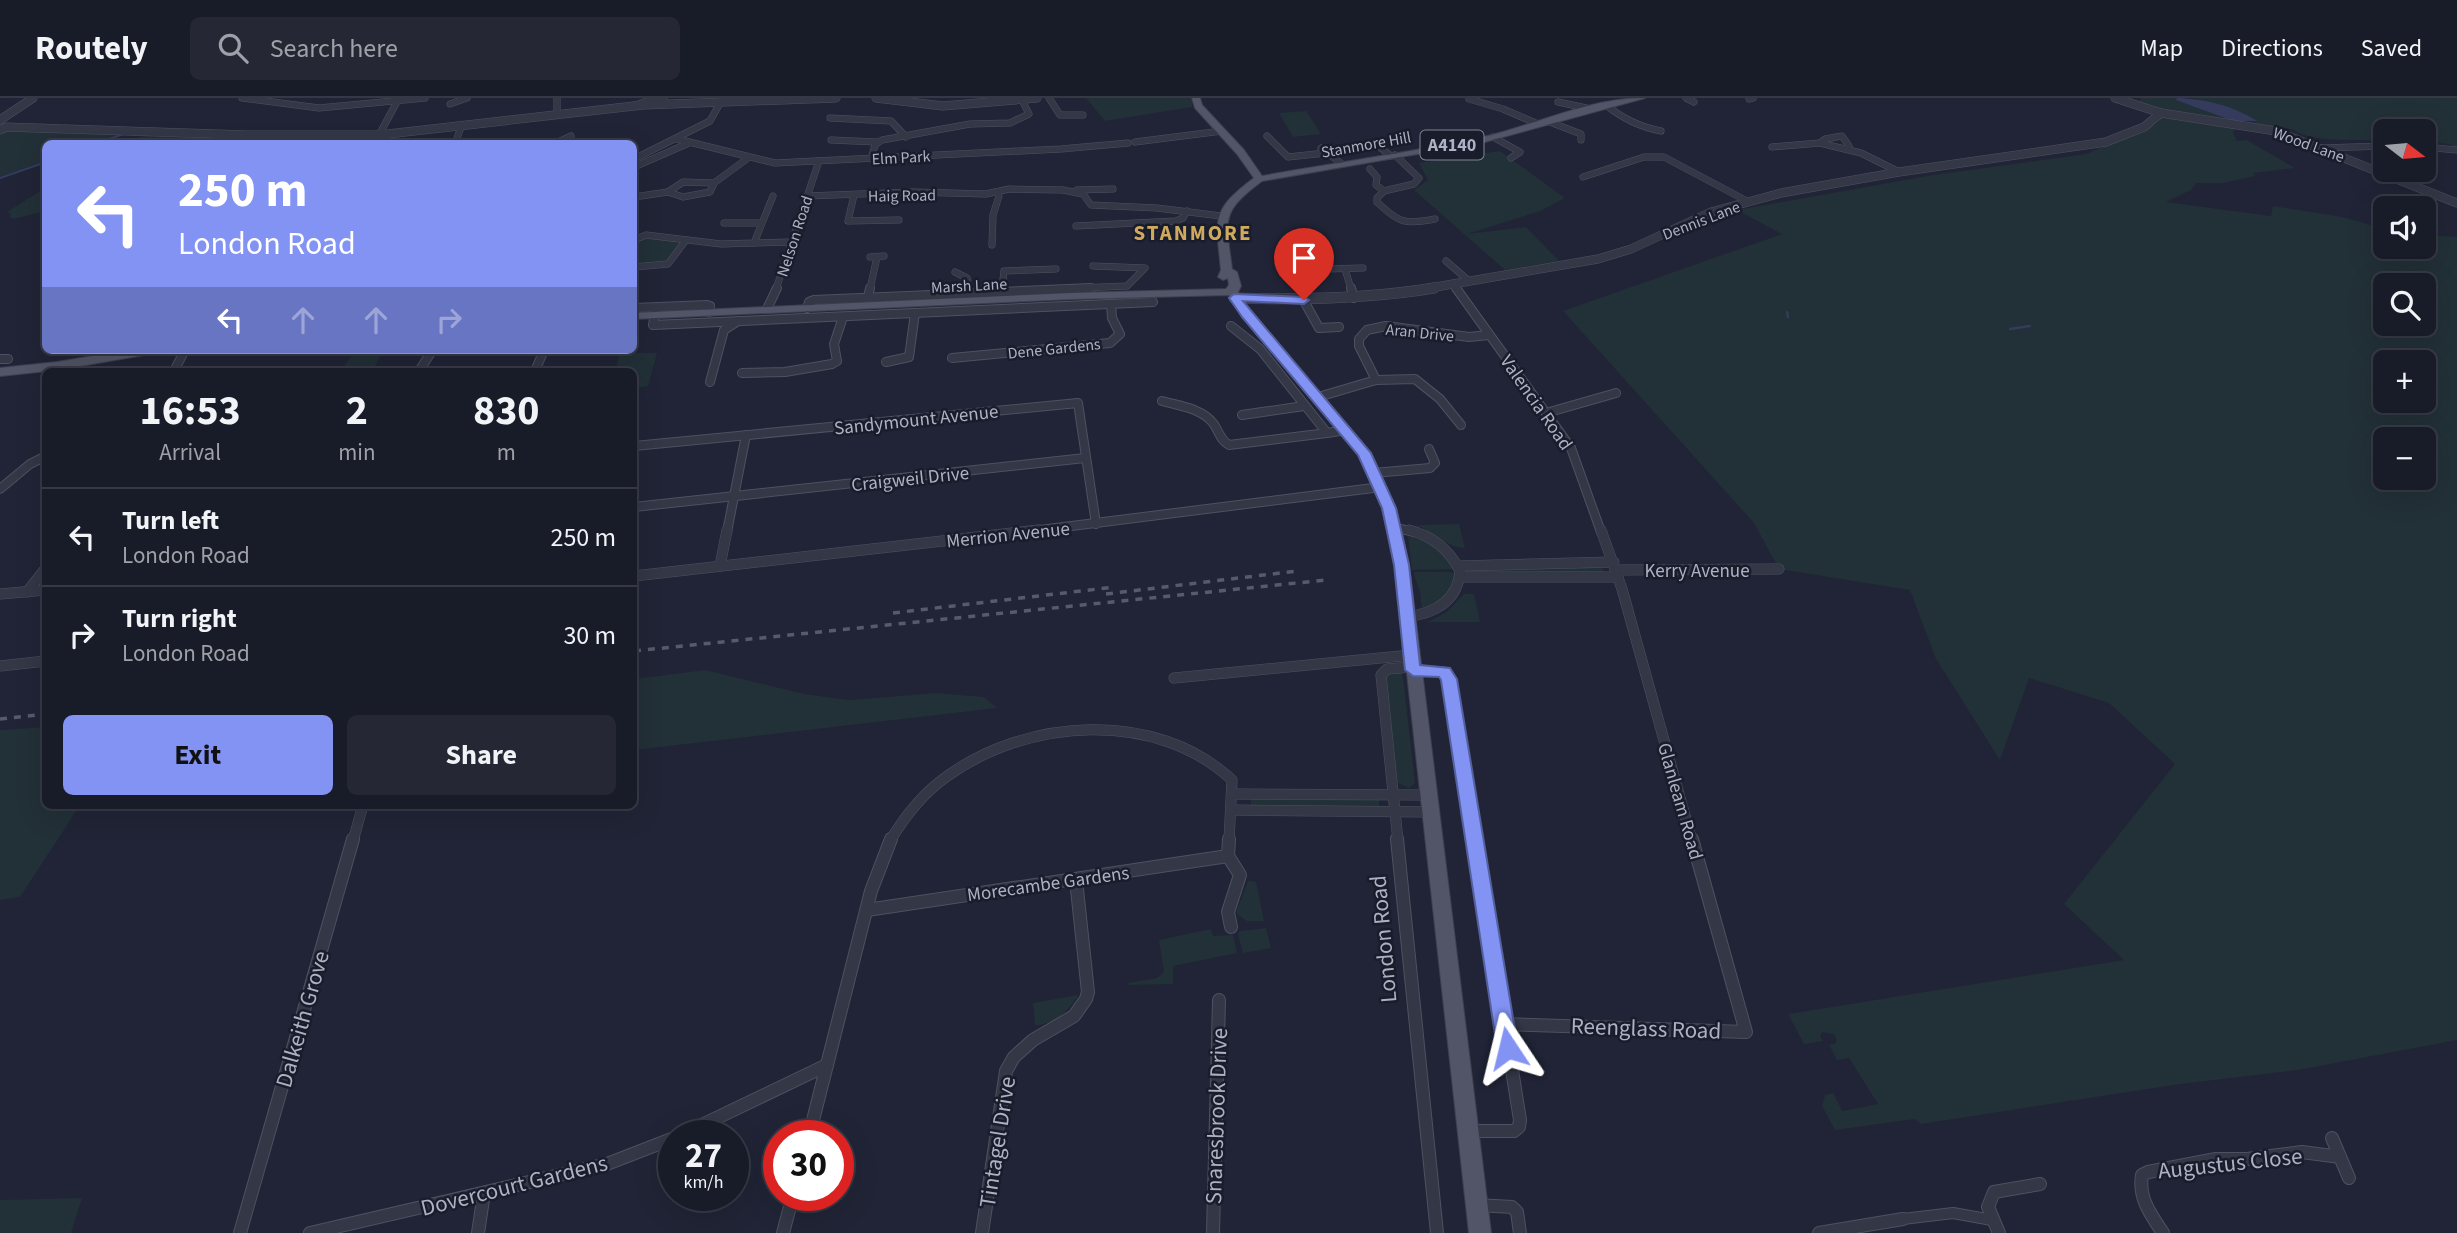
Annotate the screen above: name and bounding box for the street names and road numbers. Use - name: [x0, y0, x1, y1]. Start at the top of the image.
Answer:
- street label: Wood Lane: [2270, 122, 2347, 168]
- street label: Stanmore Hill: [1319, 126, 1413, 164]
- road number: A4140: [1420, 130, 1484, 160]
- street label: Elm Park: [871, 145, 931, 171]
- street label: Haig Road: [868, 184, 936, 208]
- street label: Nelson Road: [772, 193, 818, 280]
- street label: Dennis Lane: [1659, 196, 1743, 246]
- street label: Marsh Lane: [930, 273, 1008, 299]
- street label: Aran Drive: [1385, 318, 1455, 348]
- street label: Dene Gardens: [1007, 333, 1102, 365]
- street label: Valencia Road: [1493, 350, 1579, 456]
- street label: Sandymount Avenue: [833, 398, 1000, 443]
- street label: Craigweil Drive: [850, 460, 970, 499]
- street label: Merrion Avenue: [945, 516, 1071, 555]
- street label: Kerry Avenue: [1644, 558, 1750, 585]
- street label: Glanleam Road: [1650, 740, 1709, 863]
- street label: Morecambe Gardens: [965, 860, 1131, 909]
- street label: London Road: [1361, 874, 1406, 1004]
- street label: Dalkeith Grove: [267, 947, 338, 1091]
- street label: Reenglass Road: [1570, 1009, 1722, 1048]
- street label: Snaresbrook Drive: [1197, 1027, 1236, 1205]
- street label: Tintagel Drive: [971, 1074, 1024, 1210]
- street label: Augustus Close: [2156, 1140, 2304, 1187]
- street label: Dovercourt Gardens: [417, 1146, 611, 1225]

